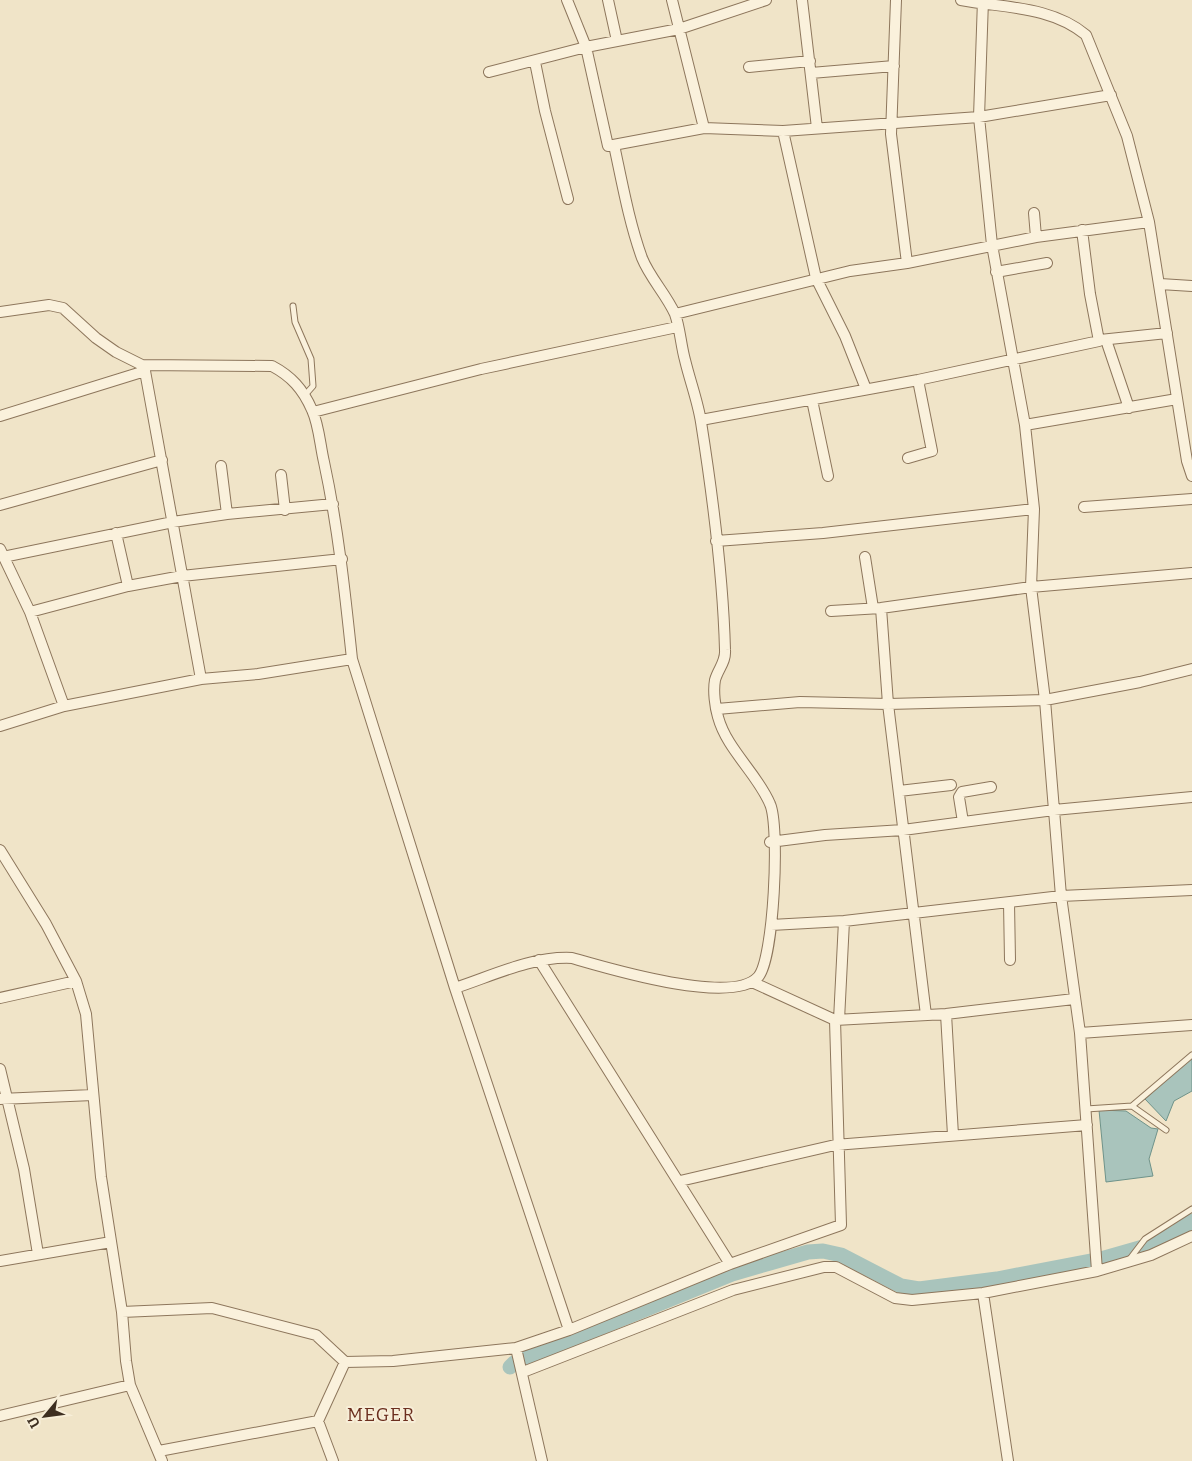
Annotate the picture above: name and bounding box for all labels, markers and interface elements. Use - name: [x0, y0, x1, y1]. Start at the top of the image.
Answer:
- north arrow: [20, 1391, 70, 1441]
- district label: MEGER: [347, 1404, 415, 1426]
- text: U: [24, 1413, 44, 1431]

